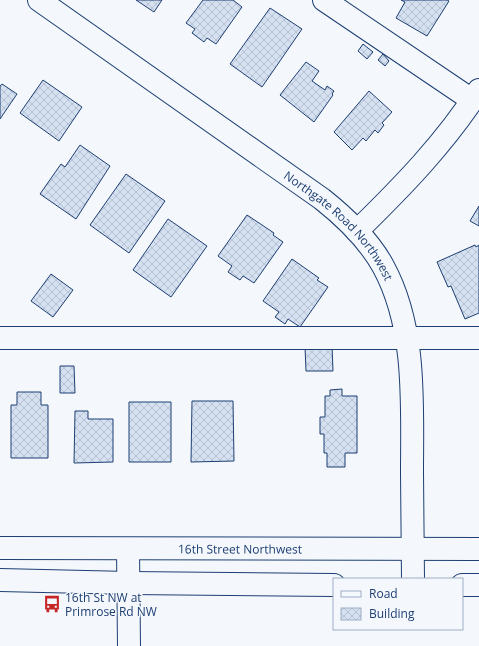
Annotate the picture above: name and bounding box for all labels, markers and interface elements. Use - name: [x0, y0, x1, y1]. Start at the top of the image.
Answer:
- street label: Northgate Road Northwest: [281, 167, 398, 283]
- street label: 16th Street Northwest: [178, 540, 302, 557]
- legend: [333, 578, 463, 630]
- text: Road: [369, 585, 398, 602]
- place label: 16th St NW at Primrose Rd NW: [65, 589, 157, 620]
- bus stop icon: 16th St NW at Primrose Rd NW: [42, 594, 62, 614]
- text: Building: [369, 605, 415, 622]

